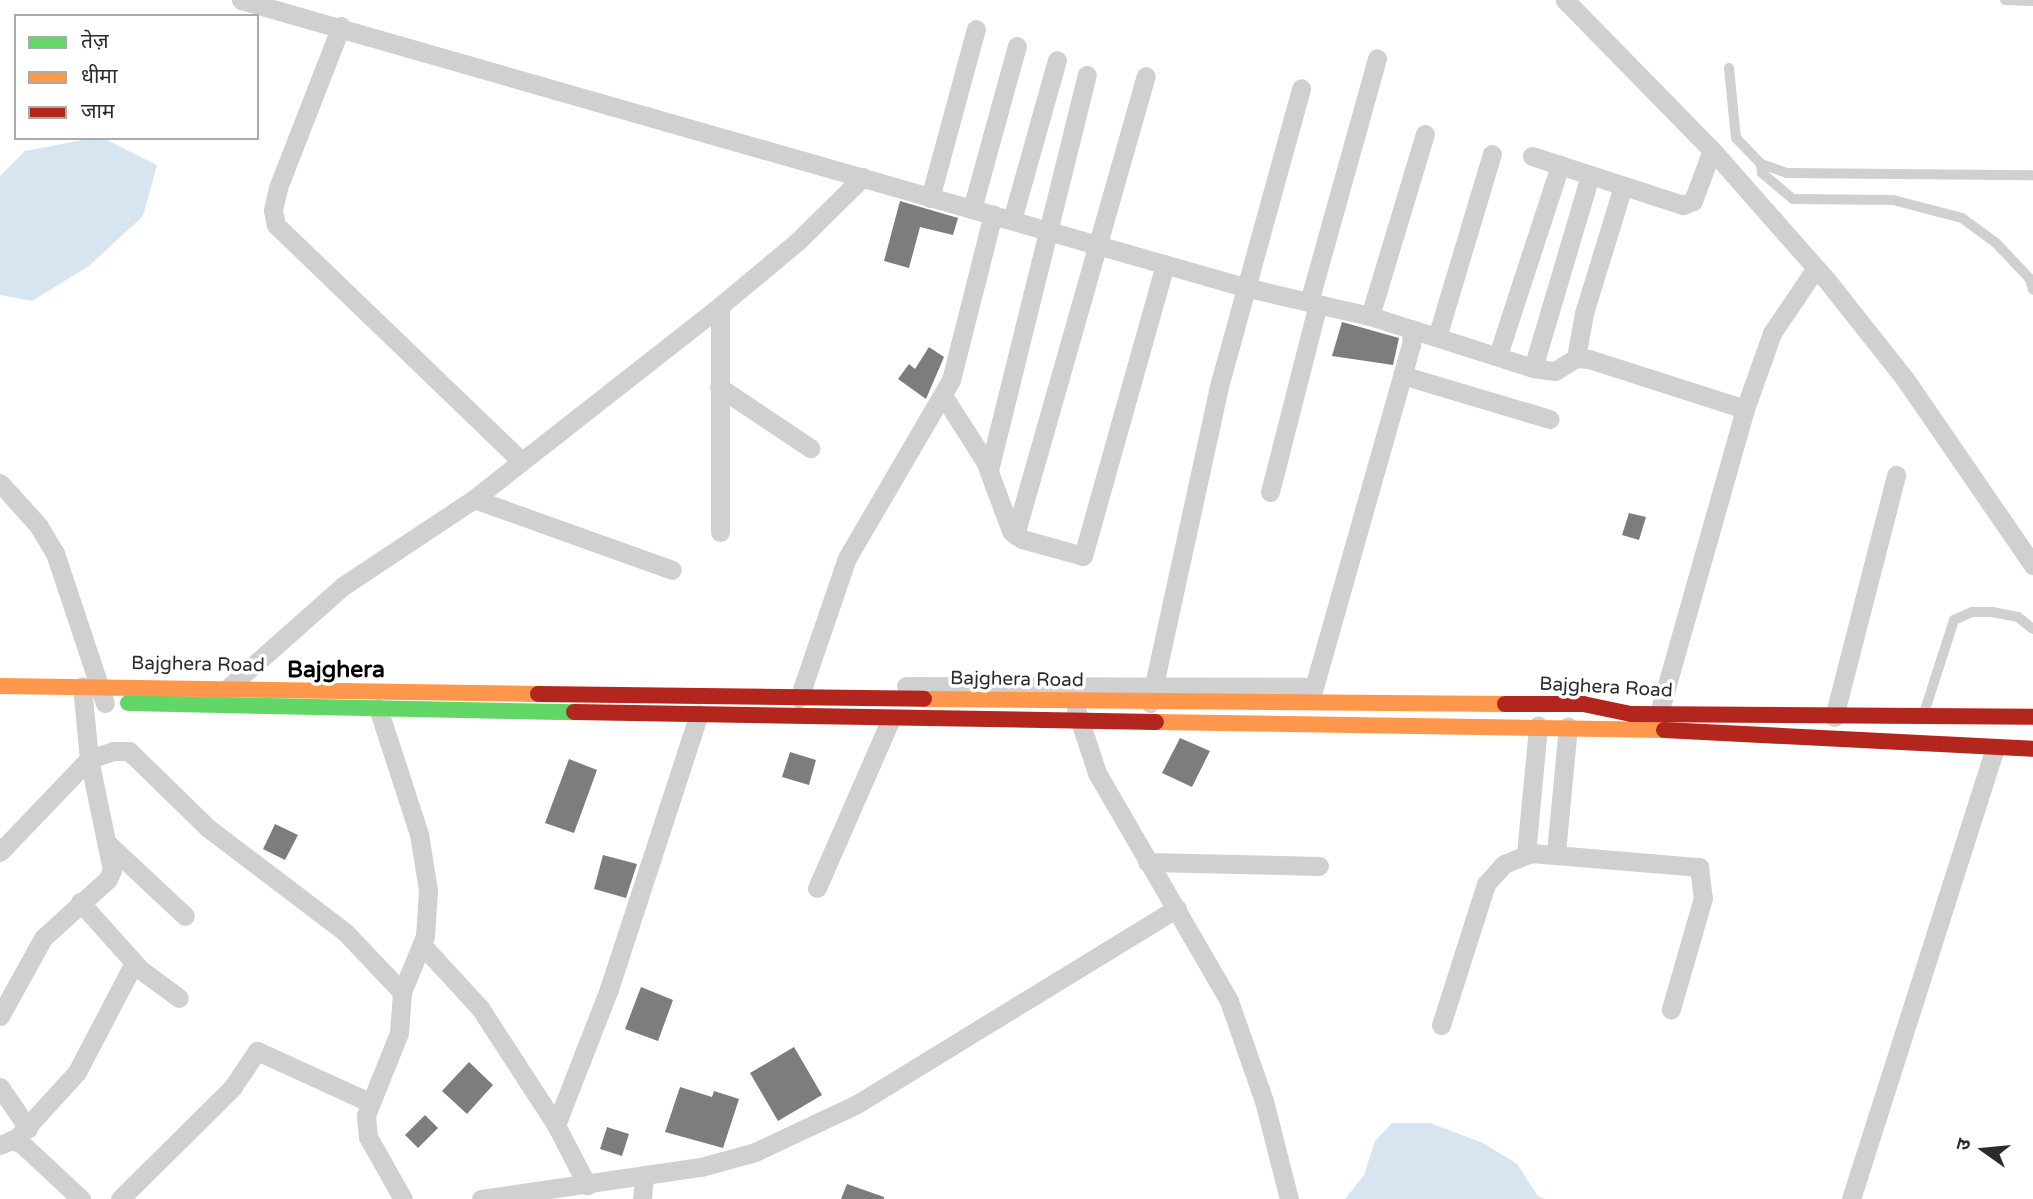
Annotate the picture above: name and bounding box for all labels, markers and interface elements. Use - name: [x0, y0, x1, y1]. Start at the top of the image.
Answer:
- legend: [14, 14, 259, 140]
- text: तेज़: [81, 29, 109, 54]
- text: धीमा: [81, 64, 117, 89]
- text: जाम: [81, 99, 115, 124]
- street label: Bajghera Road: [131, 652, 265, 678]
- district label: Bajghera: [287, 656, 385, 684]
- street label: Bajghera Road: [950, 667, 1084, 693]
- street label: Bajghera Road: [1539, 673, 1673, 703]
- north arrow: [1949, 1115, 2019, 1185]
- text: उ: [1952, 1136, 1976, 1153]

